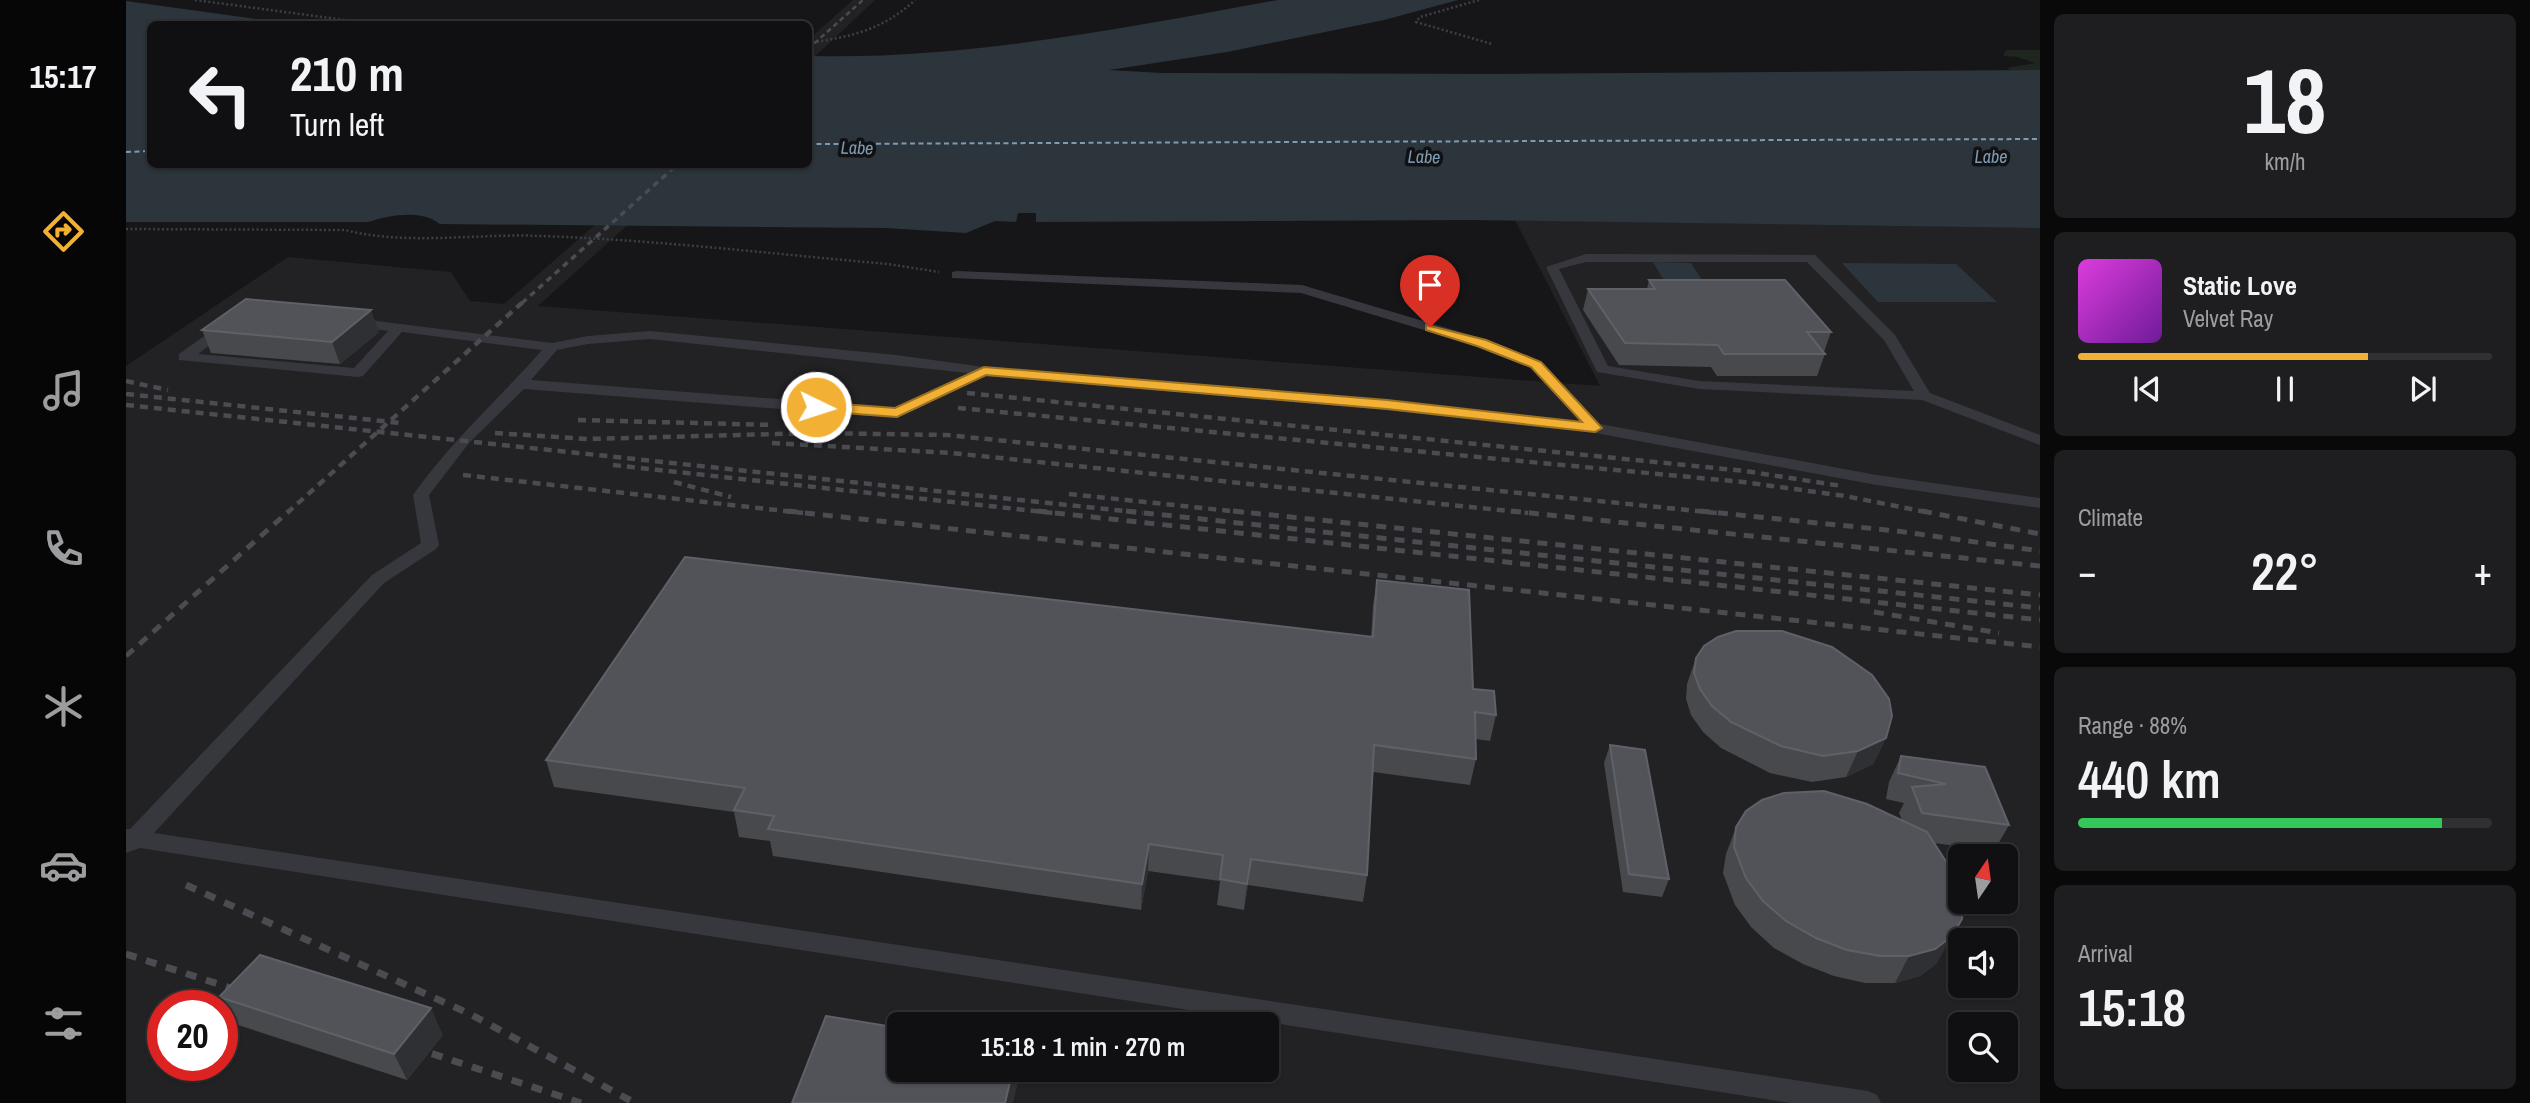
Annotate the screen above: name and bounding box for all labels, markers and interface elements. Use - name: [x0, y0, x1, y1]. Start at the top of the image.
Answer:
- text: 18: [2244, 39, 2327, 161]
- text: 210 m: [290, 40, 404, 106]
- icon: left: [175, 49, 266, 140]
- text: 15:17: [29, 55, 97, 98]
- text: Turn left: [290, 103, 384, 146]
- water label: Labe: [840, 135, 874, 160]
- water label: Labe: [1407, 144, 1441, 169]
- water label: Labe: [1975, 144, 2007, 169]
- text: km/h: [2265, 146, 2305, 177]
- icon: directions: [39, 207, 88, 256]
- pin: [1400, 255, 1460, 327]
- icon: arrive: [1411, 266, 1449, 304]
- text: Static Love: [2183, 268, 2297, 303]
- text: Velvet Ray: [2183, 303, 2273, 334]
- icon: music: [39, 366, 88, 415]
- position arrow: [779, 370, 853, 444]
- icon: previous: [2128, 370, 2166, 408]
- icon: pause: [2266, 370, 2304, 408]
- icon: next: [2404, 370, 2442, 408]
- text: Climate: [2078, 502, 2143, 533]
- icon: phone: [39, 524, 88, 573]
- text: 22°: [2251, 536, 2319, 606]
- text: −: [2078, 546, 2096, 597]
- text: +: [2474, 546, 2492, 597]
- icon: climate: [39, 682, 88, 731]
- text: Range · 88%: [2078, 710, 2187, 741]
- text: 440 km: [2078, 744, 2221, 814]
- icon: car: [39, 841, 88, 890]
- north arrow: [1948, 844, 2018, 914]
- map controls: [1948, 844, 2018, 1082]
- button: sound: [1948, 928, 2018, 998]
- text: Arrival: [2078, 938, 2133, 969]
- text: 15:18: [2078, 972, 2186, 1042]
- speed limit sign: 20: [147, 990, 238, 1081]
- icon: filters: [39, 999, 88, 1048]
- button: search: [1948, 1012, 2018, 1082]
- text: 15:18 · 1 min · 270 m: [981, 1029, 1185, 1064]

